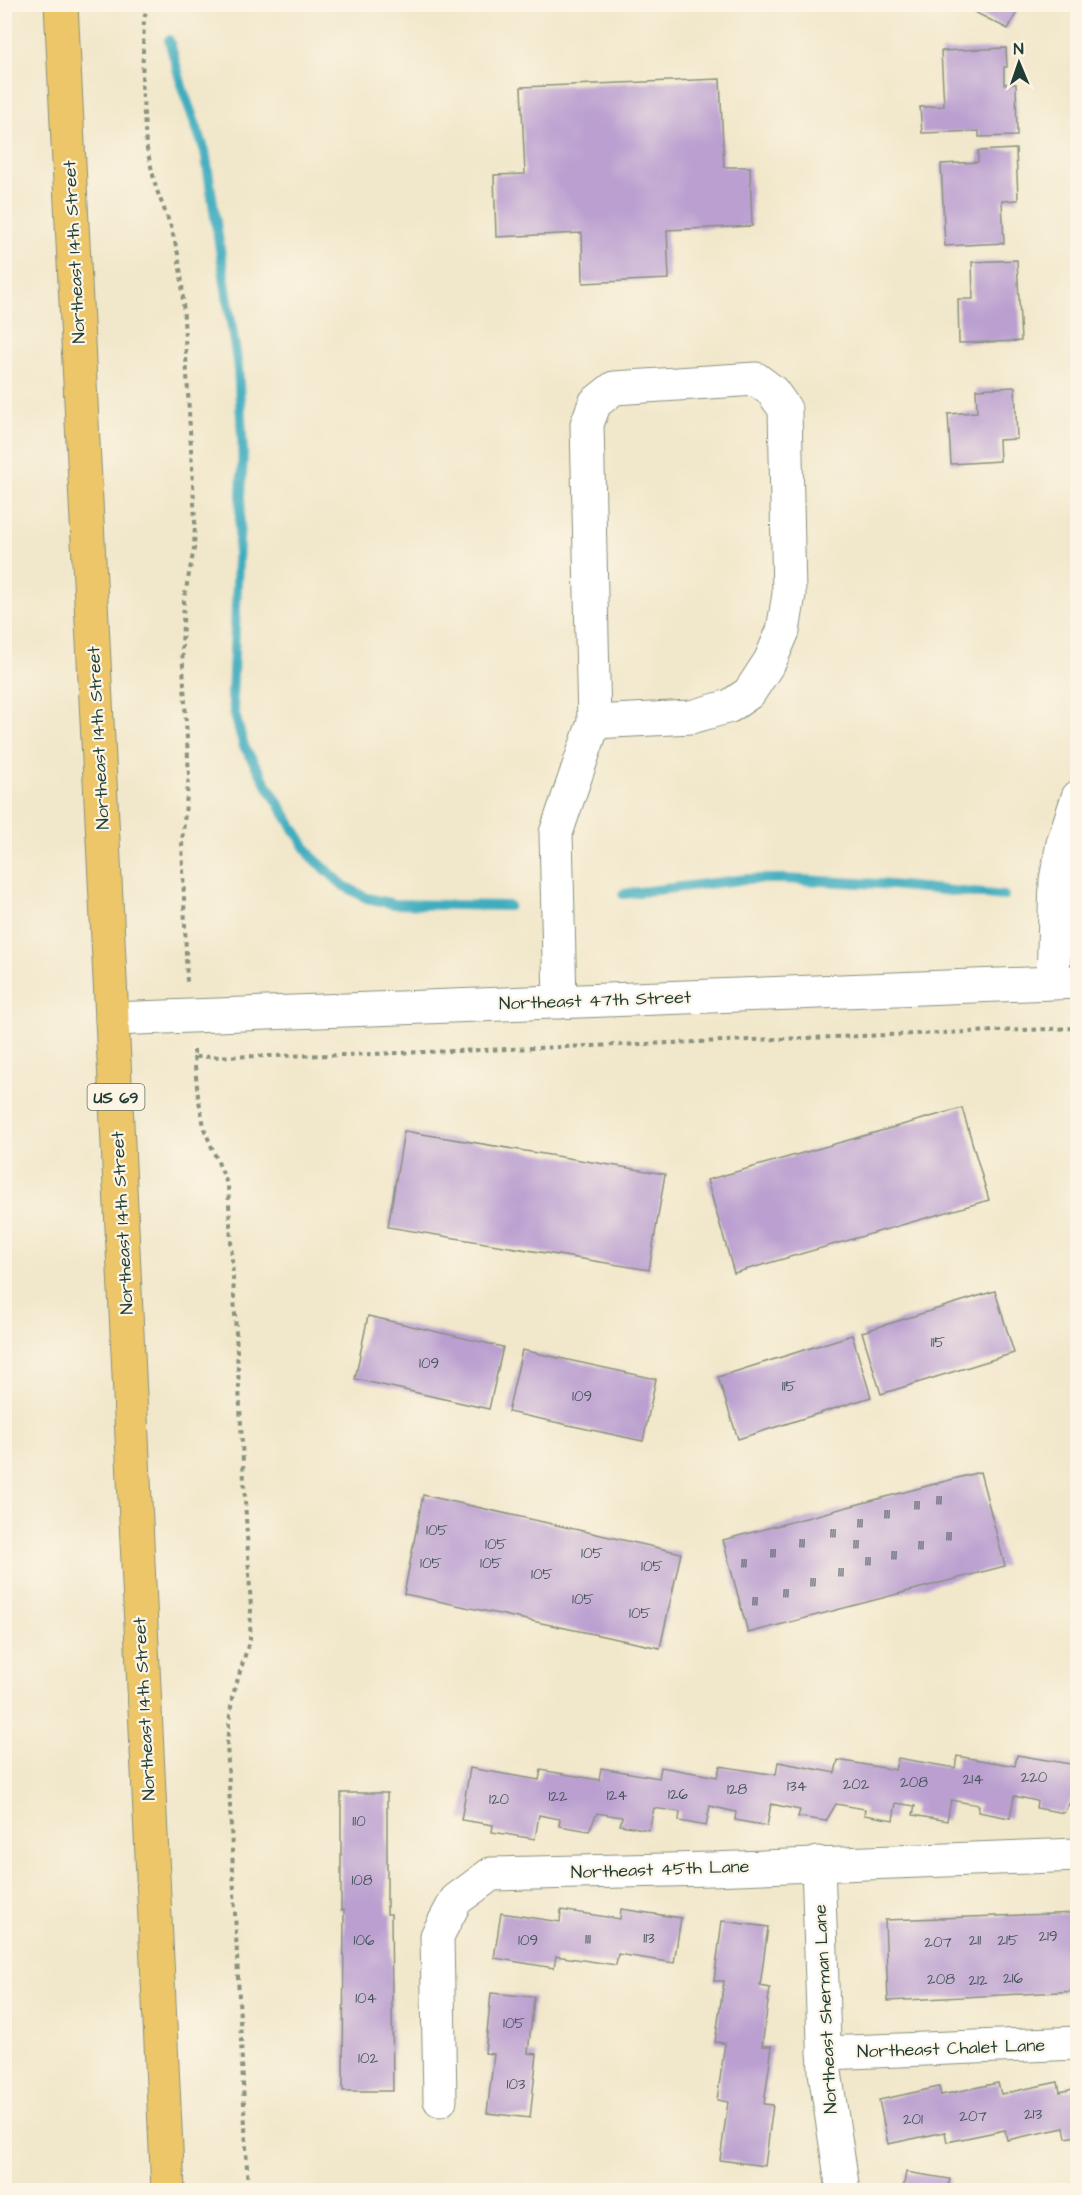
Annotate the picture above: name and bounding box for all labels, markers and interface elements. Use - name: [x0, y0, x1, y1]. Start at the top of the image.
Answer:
- north arrow: [989, 33, 1049, 93]
- text: N: [1013, 38, 1024, 60]
- street label: Northeast 14th Street: [57, 159, 92, 344]
- street label: Northeast 14th Street: [81, 645, 116, 830]
- street label: Northeast 47th Street: [499, 985, 692, 1016]
- road number: US 69: [88, 1084, 144, 1110]
- street label: Northeast 14th Street: [105, 1130, 140, 1315]
- house number: 115: [931, 1332, 946, 1353]
- house number: 109: [419, 1353, 439, 1374]
- house number: 115: [782, 1376, 797, 1397]
- house number: 109: [572, 1386, 592, 1407]
- house number: 111: [936, 1490, 942, 1511]
- house number: 111: [914, 1495, 920, 1516]
- house number: 111: [884, 1504, 890, 1525]
- house number: 111: [857, 1513, 863, 1534]
- house number: 105: [426, 1520, 448, 1541]
- house number: 111: [830, 1523, 836, 1544]
- house number: 111: [946, 1526, 952, 1547]
- house number: 111: [799, 1533, 805, 1554]
- house number: 105: [485, 1534, 507, 1555]
- house number: 111: [853, 1534, 859, 1555]
- house number: 111: [918, 1535, 924, 1556]
- house number: 105: [581, 1543, 603, 1564]
- house number: 111: [770, 1543, 776, 1564]
- house number: 111: [891, 1545, 897, 1566]
- house number: 111: [865, 1551, 871, 1572]
- house number: 105: [420, 1553, 442, 1574]
- house number: 105: [480, 1553, 502, 1574]
- house number: 111: [741, 1553, 747, 1574]
- house number: 105: [641, 1556, 663, 1577]
- house number: 111: [838, 1562, 844, 1583]
- house number: 105: [531, 1564, 553, 1585]
- house number: 111: [810, 1572, 816, 1593]
- house number: 111: [783, 1583, 789, 1604]
- house number: 105: [572, 1589, 594, 1610]
- house number: 111: [752, 1591, 758, 1612]
- house number: 105: [629, 1603, 651, 1624]
- street label: Northeast 14th Street: [127, 1616, 162, 1801]
- house number: 220: [1021, 1767, 1048, 1788]
- house number: 214: [963, 1769, 983, 1790]
- house number: 208: [900, 1772, 928, 1793]
- house number: 202: [843, 1774, 870, 1795]
- house number: 134: [787, 1776, 807, 1797]
- house number: 128: [727, 1779, 747, 1800]
- house number: 126: [668, 1784, 689, 1805]
- house number: 124: [607, 1785, 627, 1806]
- house number: 122: [548, 1786, 568, 1807]
- house number: 120: [489, 1789, 510, 1810]
- house number: 110: [352, 1811, 366, 1832]
- street label: Northeast 45th Lane: [570, 1854, 750, 1885]
- house number: 108: [351, 1870, 373, 1891]
- street label: Northeast Sherman Lane: [808, 1903, 843, 2114]
- house number: 219: [1038, 1926, 1058, 1947]
- house number: 113: [643, 1928, 655, 1949]
- house number: 111: [585, 1929, 591, 1950]
- house number: 106: [354, 1930, 375, 1951]
- house number: 109: [518, 1930, 538, 1951]
- house number: 211: [969, 1930, 981, 1951]
- house number: 215: [997, 1930, 1019, 1951]
- house number: 207: [924, 1932, 952, 1953]
- house number: 216: [1003, 1968, 1024, 1989]
- house number: 208: [927, 1969, 955, 1990]
- house number: 212: [968, 1970, 988, 1991]
- house number: 104: [355, 1988, 377, 2009]
- house number: 105: [503, 2013, 525, 2034]
- street label: Northeast Chalet Lane: [857, 2033, 1046, 2064]
- house number: 102: [358, 2048, 378, 2069]
- house number: 103: [506, 2074, 526, 2095]
- house number: 213: [1024, 2104, 1042, 2125]
- house number: 207: [959, 2106, 987, 2127]
- house number: 201: [903, 2109, 923, 2130]

